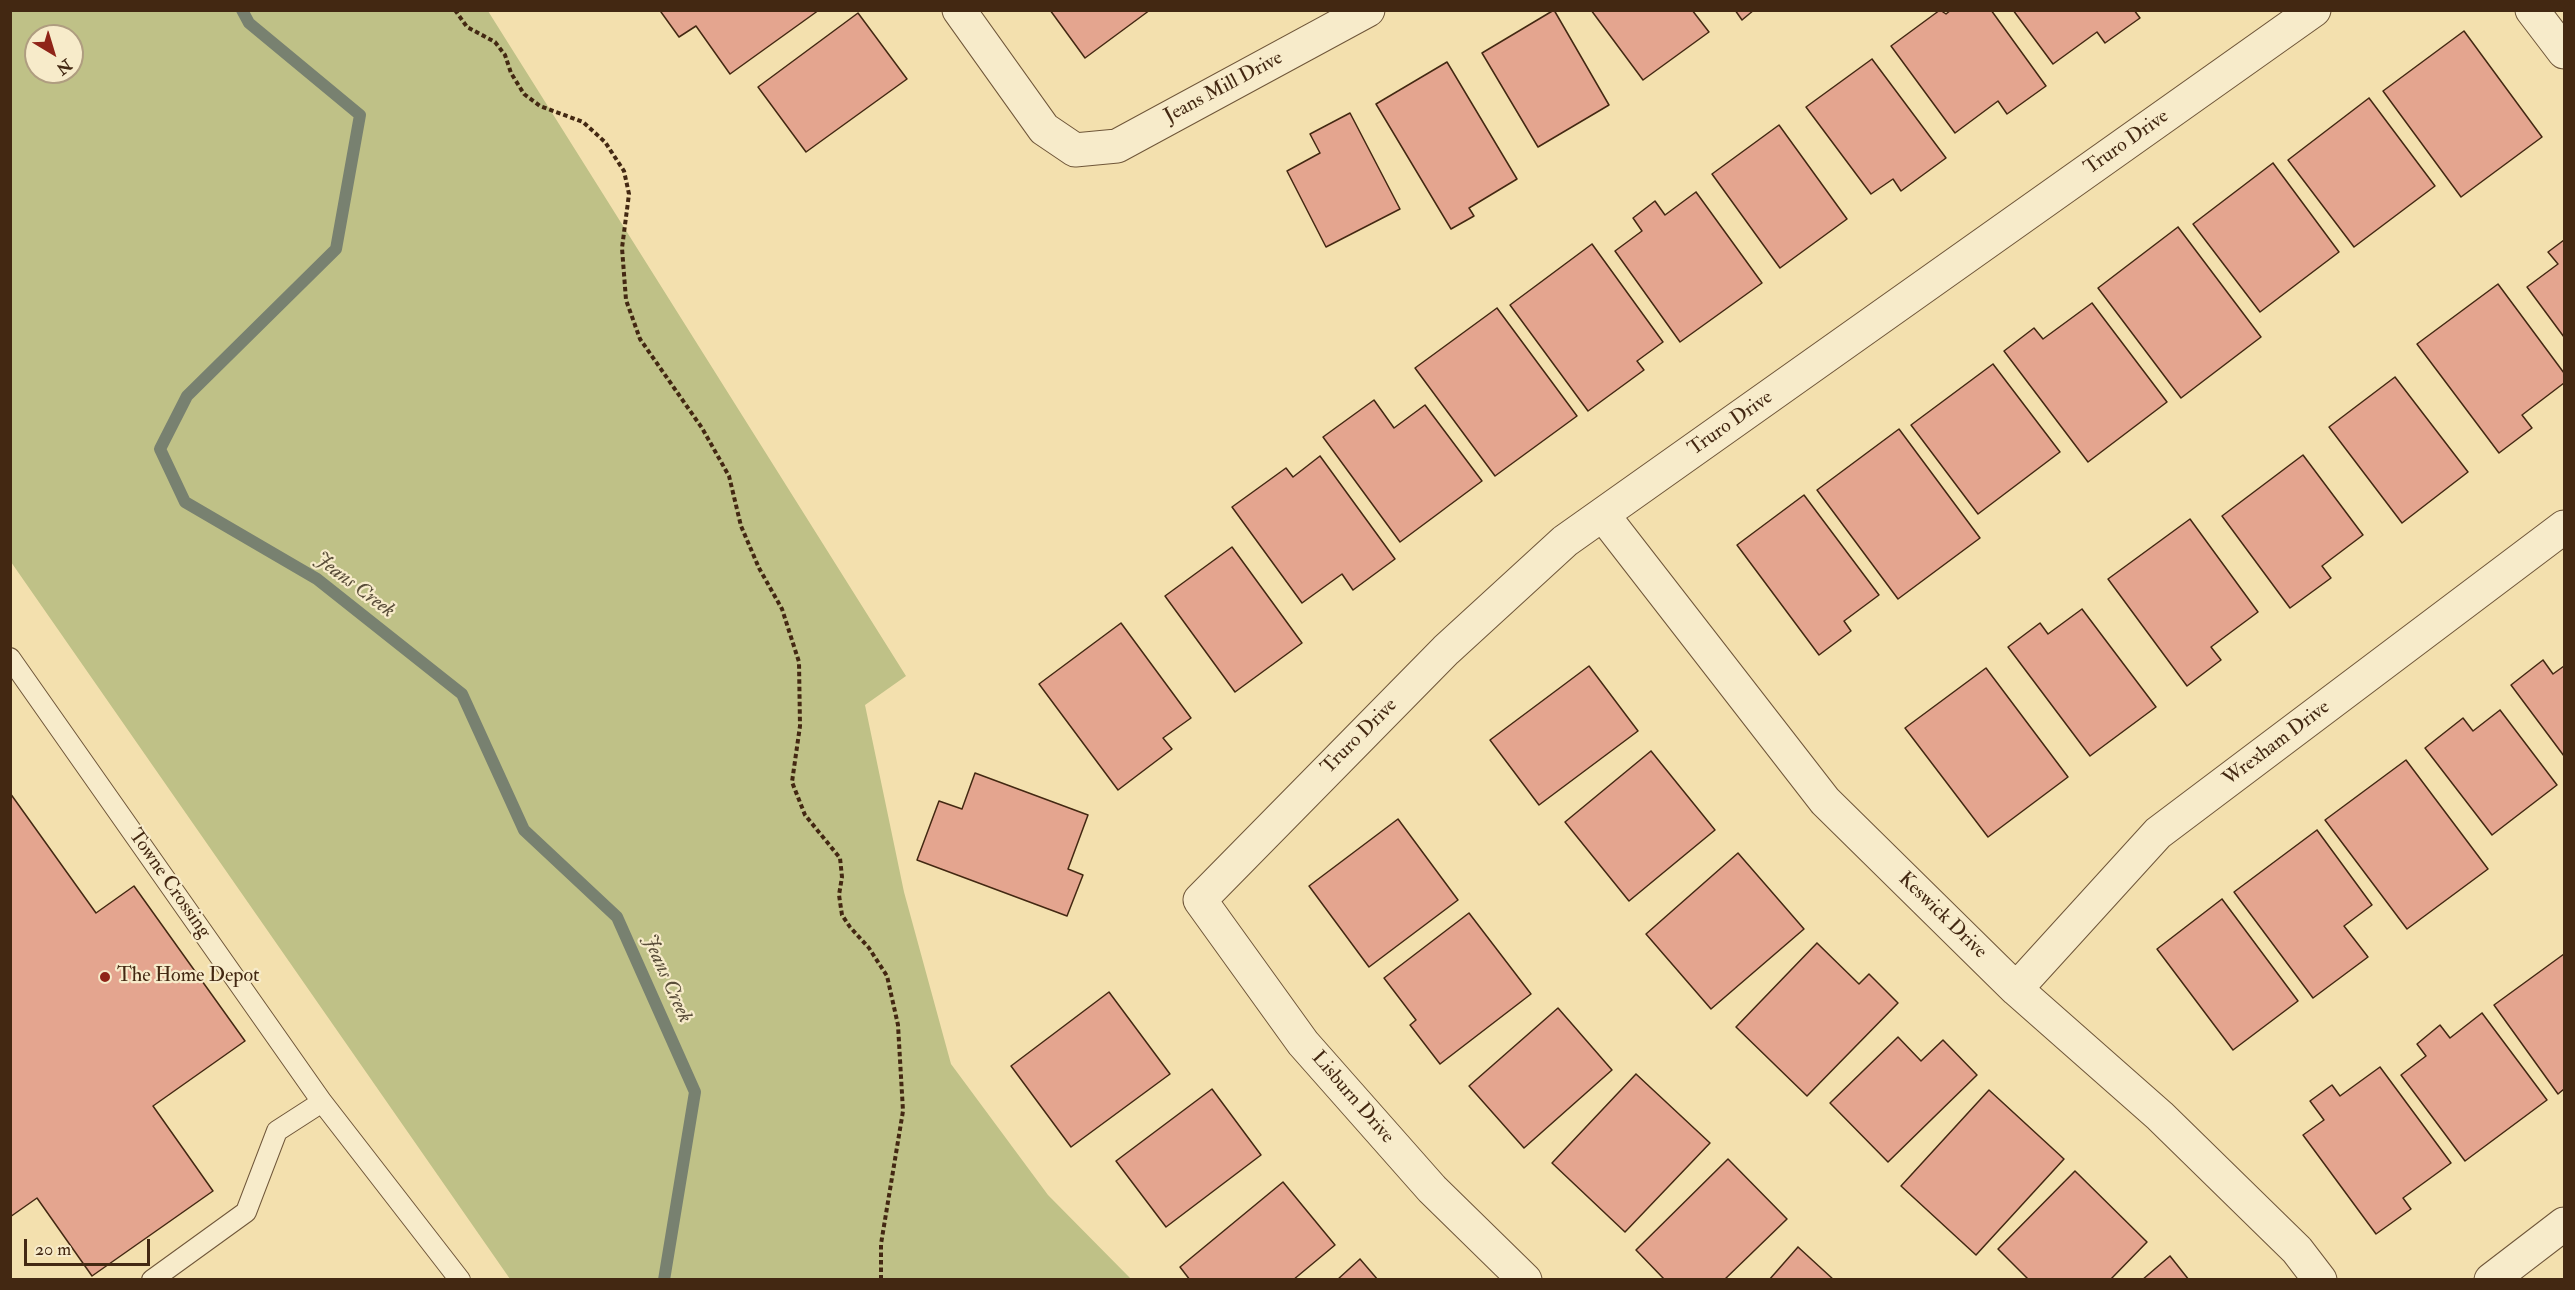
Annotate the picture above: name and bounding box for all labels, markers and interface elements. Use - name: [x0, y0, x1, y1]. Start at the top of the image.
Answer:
- north arrow: [24, 24, 84, 84]
- street label: Jeans Mill Drive: [1161, 47, 1287, 129]
- text: N: [52, 54, 76, 79]
- street label: Truro Drive: [2080, 105, 2174, 181]
- street label: Truro Drive: [1684, 386, 1778, 462]
- water label: Jeans Creek: [309, 548, 399, 624]
- street label: Truro Drive: [1317, 694, 1403, 780]
- street label: Wrexham Drive: [2219, 696, 2335, 792]
- street label: Towne Crossing: [123, 825, 215, 943]
- street label: Keswick Drive: [1893, 868, 1991, 964]
- water label: Jeans Creek: [635, 931, 697, 1027]
- place label: The Home Depot: [117, 965, 260, 989]
- marker: The Home Depot: [98, 970, 112, 984]
- street label: Lisburn Drive: [1305, 1047, 1399, 1149]
- scale bar: [27, 1227, 153, 1265]
- text: 20 m: [35, 1238, 71, 1261]

